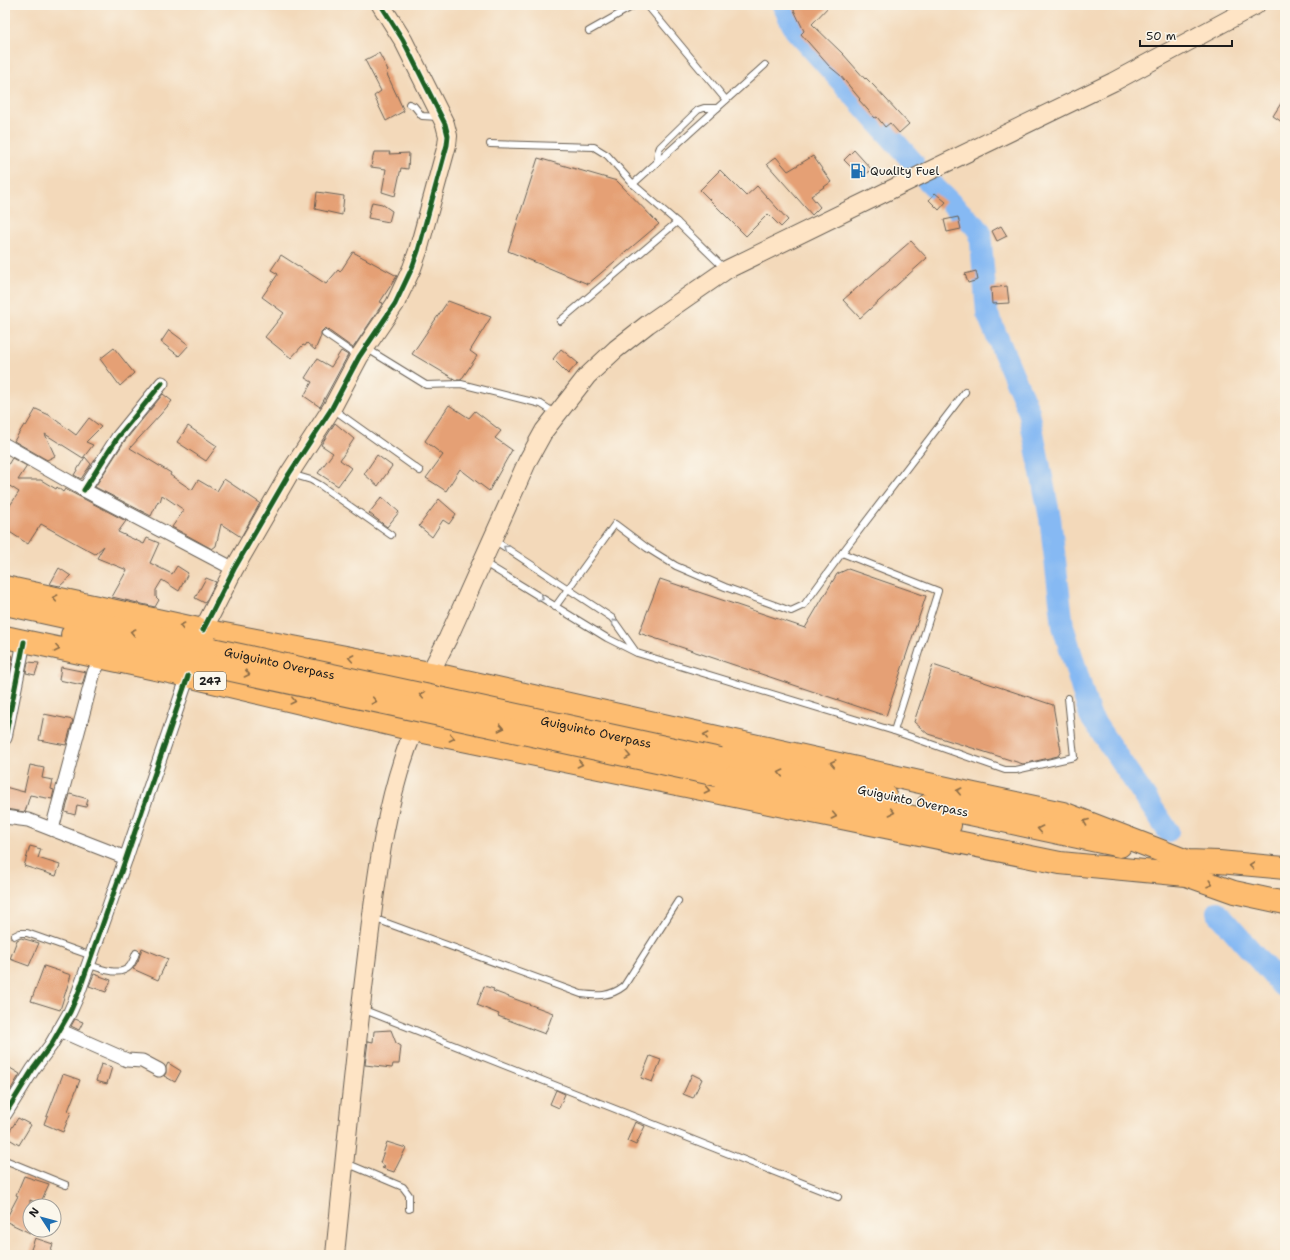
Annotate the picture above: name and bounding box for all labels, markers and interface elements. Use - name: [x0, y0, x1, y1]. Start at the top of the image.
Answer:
- scale bar: [1140, 22, 1232, 48]
- text: 50 m: [1146, 28, 1176, 44]
- fuel station icon: Quality Fuel: [849, 162, 867, 180]
- place label: Quality Fuel: [870, 163, 940, 179]
- one-way arrow: [503, 545, 510, 553]
- one-way arrow: [537, 593, 544, 601]
- one-way arrow: [52, 594, 58, 602]
- one-way arrow: [612, 619, 619, 626]
- one-way arrow: [179, 622, 185, 630]
- one-way arrow: [130, 629, 136, 637]
- one-way arrow: [54, 644, 60, 652]
- street label: Guiguinto Overpass: [223, 644, 336, 683]
- one-way arrow: [347, 654, 354, 663]
- one-way arrow: [243, 669, 250, 677]
- road number: 247: [194, 672, 226, 690]
- one-way arrow: [419, 691, 425, 699]
- one-way arrow: [370, 696, 377, 705]
- one-way arrow: [290, 697, 296, 705]
- street label: Guiguinto Overpass: [539, 712, 653, 752]
- one-way arrow: [498, 724, 504, 732]
- one-way arrow: [702, 731, 709, 739]
- one-way arrow: [449, 734, 455, 742]
- one-way arrow: [625, 751, 631, 759]
- one-way arrow: [829, 759, 836, 767]
- one-way arrow: [576, 760, 583, 768]
- one-way arrow: [778, 769, 784, 777]
- street label: Guiguinto Overpass: [856, 781, 970, 821]
- one-way arrow: [704, 786, 710, 794]
- one-way arrow: [956, 788, 963, 796]
- one-way arrow: [889, 808, 895, 816]
- one-way arrow: [831, 812, 837, 820]
- one-way arrow: [1082, 818, 1089, 826]
- one-way arrow: [1036, 825, 1043, 833]
- one-way arrow: [1249, 860, 1255, 869]
- one-way arrow: [1206, 879, 1213, 888]
- north arrow: [22, 1198, 62, 1238]
- text: N: [26, 1204, 43, 1220]

